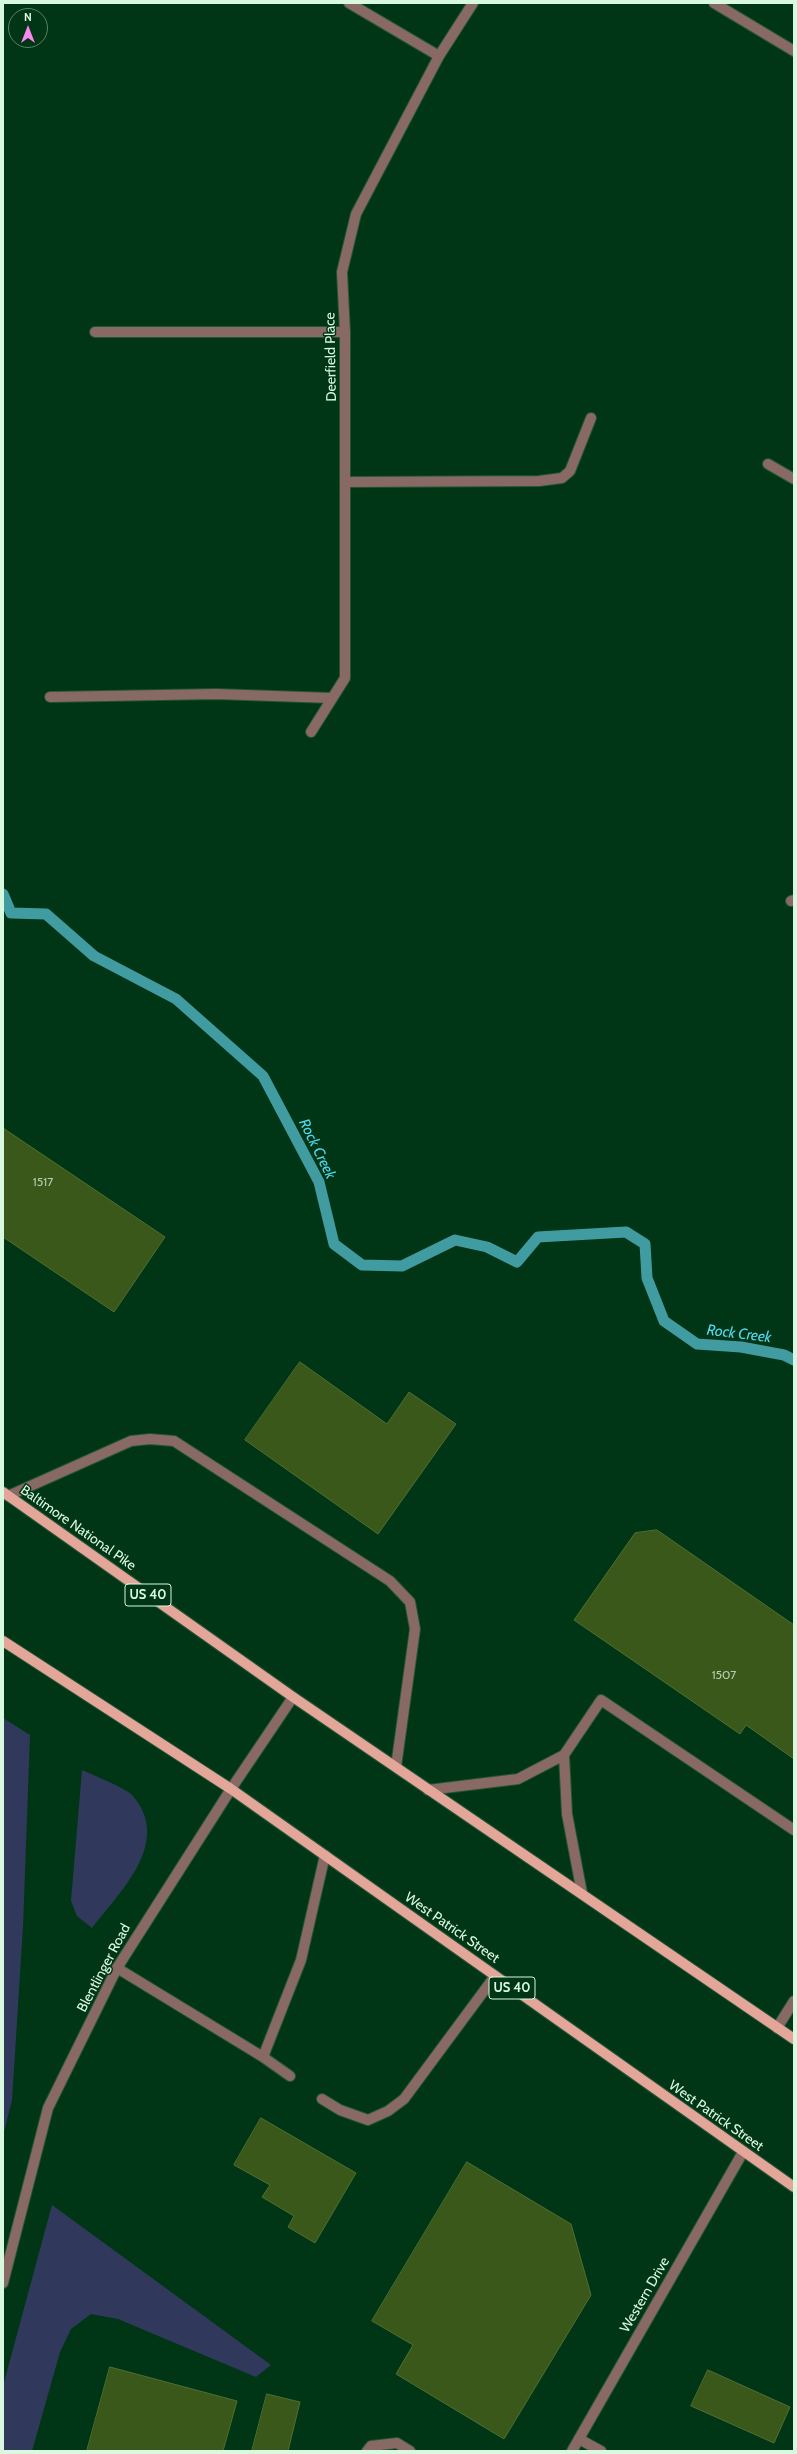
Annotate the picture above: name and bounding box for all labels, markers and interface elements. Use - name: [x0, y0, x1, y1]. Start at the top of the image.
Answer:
- north arrow: [8, 8, 48, 48]
- text: N: [24, 10, 32, 24]
- street label: Deerfield Place: [322, 312, 340, 402]
- water label: Rock Creek: [295, 1116, 339, 1182]
- house number: 1517: [33, 1175, 53, 1189]
- water label: Rock Creek: [706, 1321, 772, 1347]
- street label: Baltimore National Pike: [17, 1482, 139, 1574]
- road number: US 40: [125, 1584, 171, 1606]
- house number: 1507: [712, 1668, 736, 1682]
- street label: West Patrick Street: [401, 1889, 503, 1967]
- street label: Blentlinger Road: [74, 1921, 134, 2015]
- road number: US 40: [489, 1977, 535, 1999]
- street label: West Patrick Street: [665, 2077, 767, 2155]
- street label: Western Drive: [617, 2254, 673, 2336]

